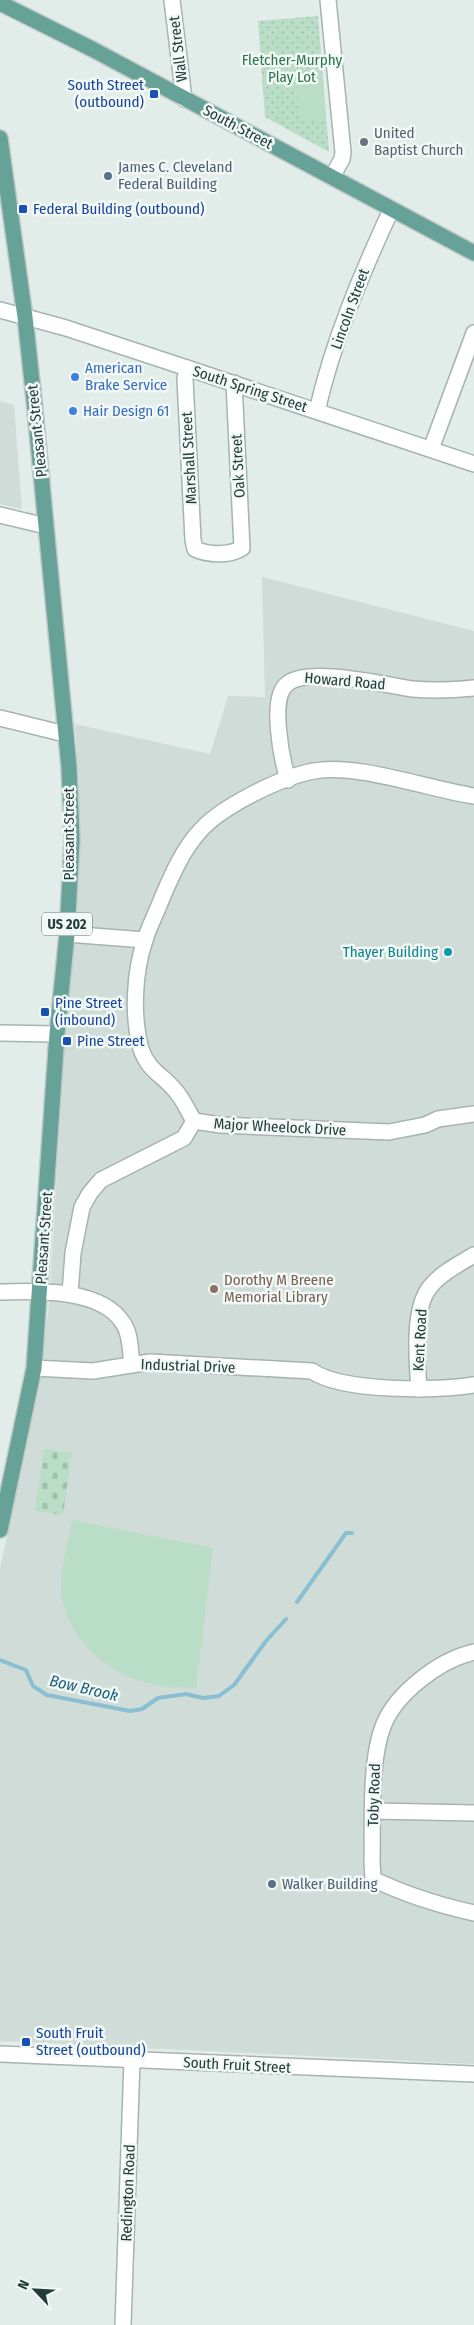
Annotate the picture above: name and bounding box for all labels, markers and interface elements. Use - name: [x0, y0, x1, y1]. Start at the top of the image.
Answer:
- street label: Wall Street: [165, 15, 191, 83]
- park label: Fletcher-Murphy Play Lot: [242, 51, 343, 86]
- place label: South Street (outbound): [68, 76, 144, 111]
- marker: South Street (outbound): [148, 88, 160, 100]
- street label: South Street: [200, 101, 276, 153]
- place label: United Baptist Church: [374, 124, 463, 159]
- marker: United Baptist Church: [358, 136, 370, 148]
- place label: James C. Cleveland Federal Building: [118, 158, 233, 193]
- marker: James C. Cleveland Federal Building: [102, 170, 114, 182]
- place label: Federal Building (outbound): [33, 200, 205, 218]
- marker: Federal Building (outbound): [17, 203, 29, 215]
- street label: Lincoln Street: [327, 266, 373, 352]
- place label: American Brake Service: [85, 359, 167, 394]
- street label: South Spring Street: [190, 362, 310, 416]
- marker: American Brake Service: [69, 371, 81, 383]
- street label: Pleasant Street: [23, 384, 51, 478]
- place label: Hair Design 61: [83, 402, 169, 420]
- marker: Hair Design 61: [67, 405, 79, 417]
- street label: Marshall Street: [178, 411, 200, 505]
- street label: Oak Street: [227, 433, 249, 498]
- street label: Howard Road: [304, 668, 386, 694]
- street label: Pleasant Street: [60, 787, 78, 880]
- road number: US 202: [42, 912, 92, 936]
- place label: Thayer Building: [343, 943, 438, 961]
- marker: Thayer Building: [442, 946, 454, 958]
- place label: Pine Street (inbound): [55, 994, 122, 1029]
- marker: Pine Street (inbound): [39, 1006, 51, 1018]
- place label: Pine Street: [77, 1032, 144, 1050]
- marker: Pine Street: [61, 1035, 73, 1047]
- street label: Major Wheelock Drive: [213, 1115, 347, 1139]
- street label: Pleasant Street: [32, 1191, 56, 1285]
- place label: Dorothy M Breene Memorial Library: [224, 1271, 334, 1306]
- marker: Dorothy M Breene Memorial Library: [208, 1283, 220, 1295]
- street label: Kent Road: [409, 1308, 431, 1372]
- street label: Industrial Drive: [140, 1355, 236, 1377]
- water label: Bow Brook: [48, 1671, 120, 1705]
- street label: Toby Road: [364, 1763, 384, 1827]
- place label: Walker Building: [282, 1875, 377, 1893]
- marker: Walker Building: [266, 1878, 278, 1890]
- place label: South Fruit Street (outbound): [36, 2024, 146, 2059]
- marker: South Fruit Street (outbound): [20, 2036, 32, 2048]
- street label: South Fruit Street: [183, 2053, 291, 2077]
- street label: Redington Road: [117, 2144, 139, 2242]
- north arrow: [10, 2265, 60, 2315]
- text: N: [14, 2277, 33, 2292]

